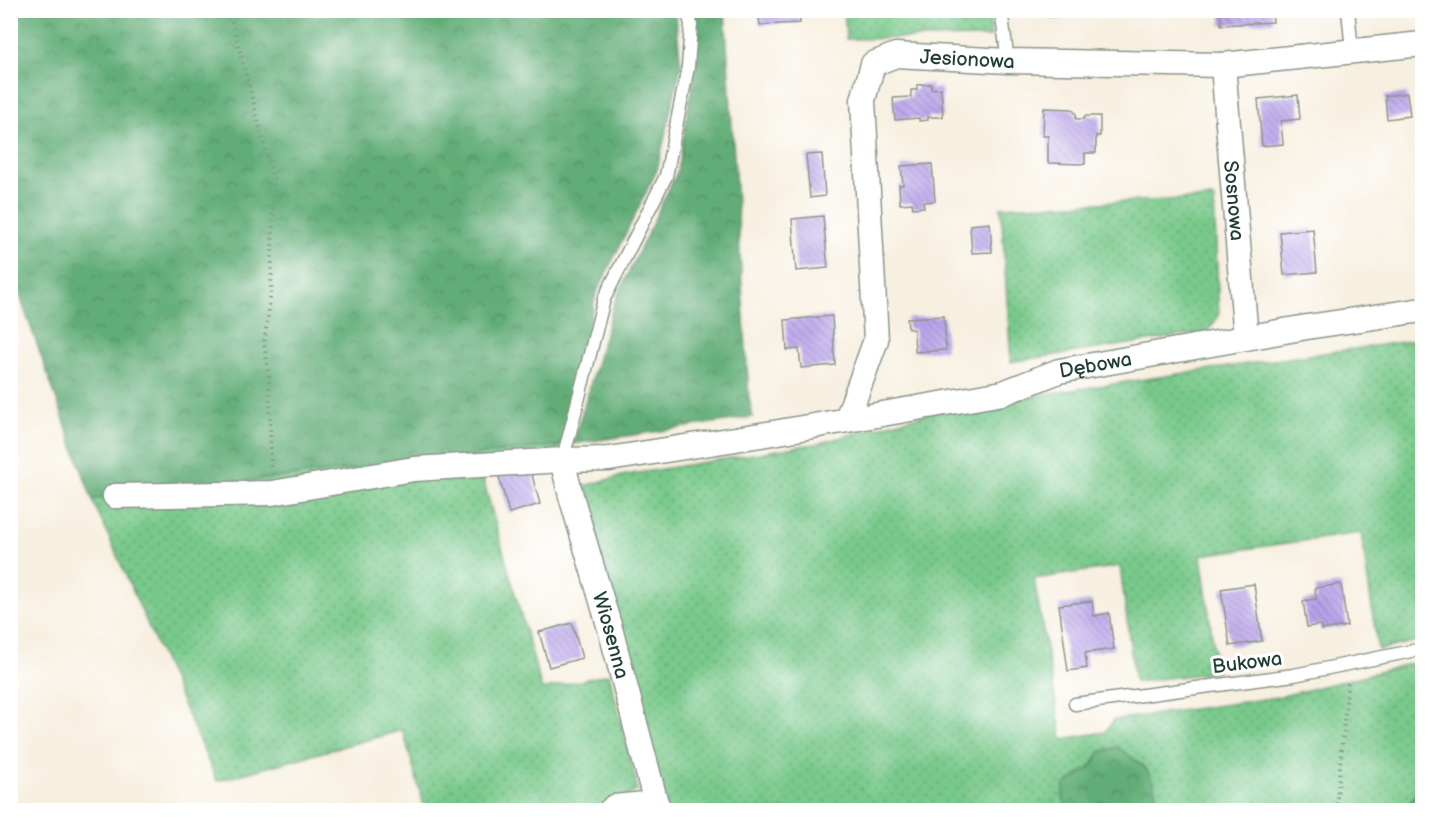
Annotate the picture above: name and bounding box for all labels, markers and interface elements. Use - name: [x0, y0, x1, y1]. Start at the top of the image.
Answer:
- street label: Jesionowa: [919, 45, 1015, 74]
- street label: Sosnowa: [1218, 159, 1249, 242]
- street label: Dębowa: [1057, 347, 1134, 384]
- street label: Wiosenna: [587, 589, 634, 681]
- street label: Bukowa: [1211, 647, 1283, 679]

